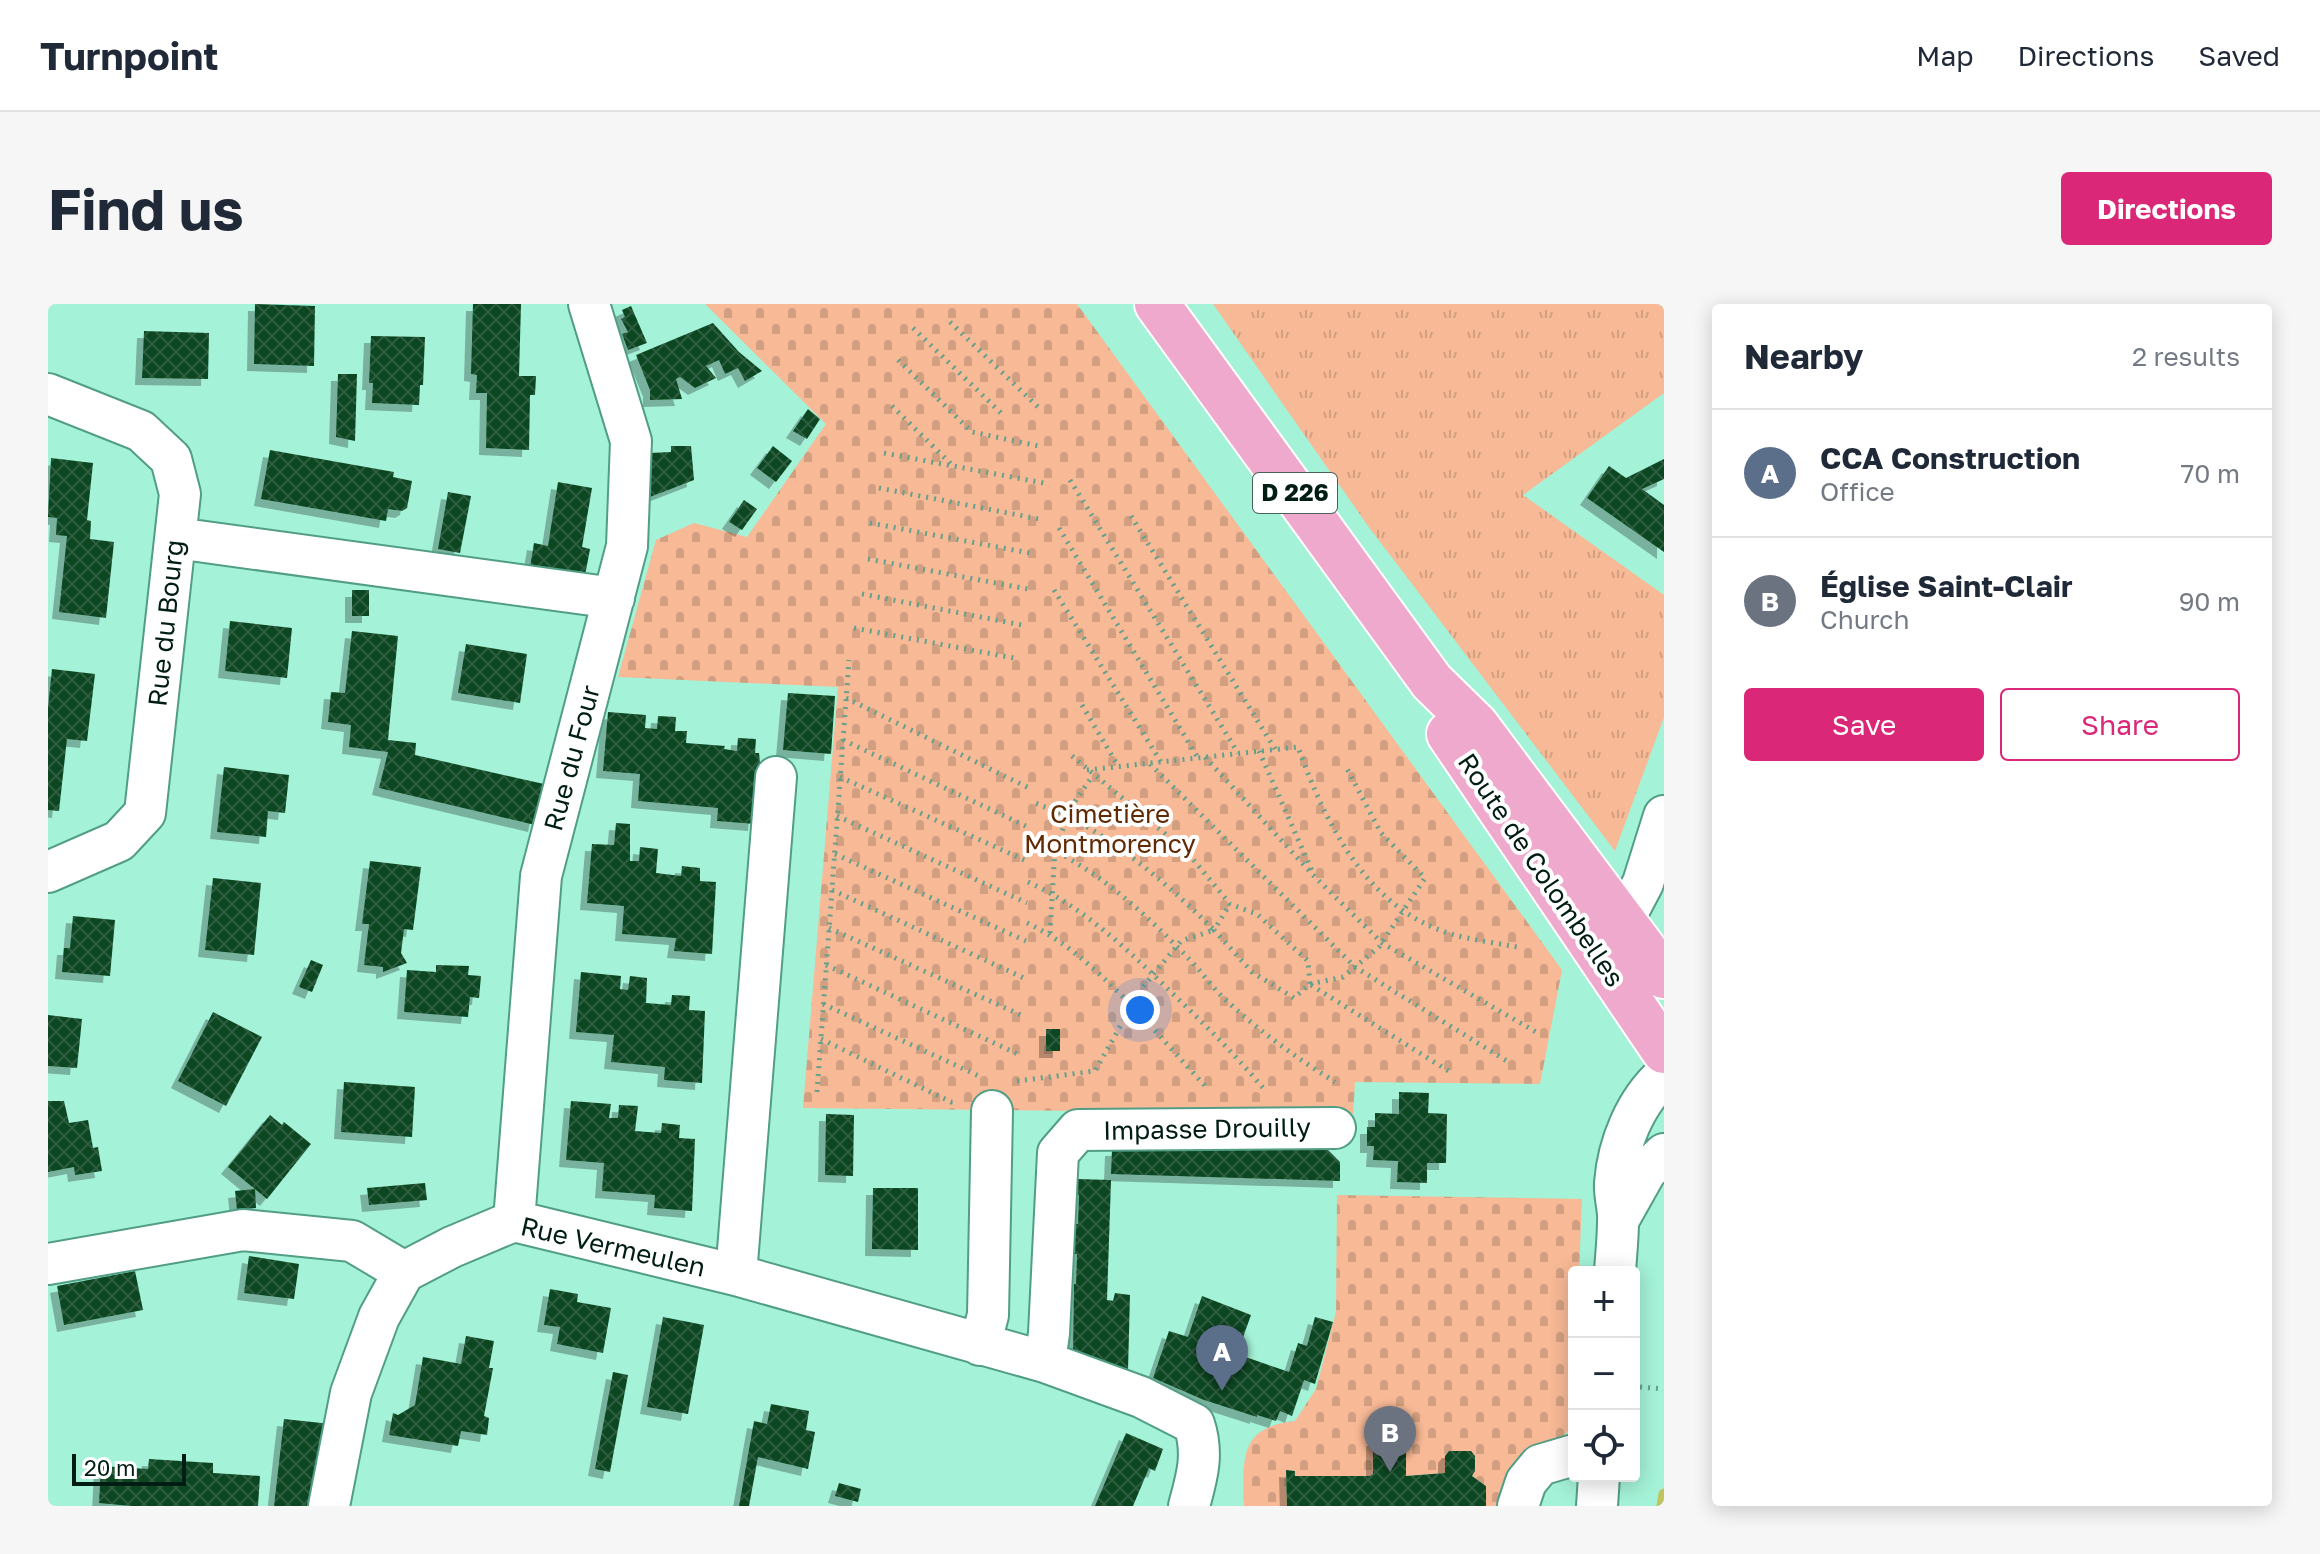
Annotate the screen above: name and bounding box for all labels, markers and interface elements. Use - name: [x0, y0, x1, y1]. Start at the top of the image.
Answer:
- text: Turnpoint: [40, 33, 218, 78]
- text: Map: [1916, 39, 1973, 72]
- text: Directions: [2017, 39, 2154, 72]
- text: Saved: [2198, 39, 2280, 72]
- button: Directions: [2061, 172, 2272, 245]
- text: Find us: [48, 175, 244, 242]
- text: Nearby: [1744, 336, 1864, 376]
- text: 2 results: [2132, 341, 2240, 372]
- text: CCA Construction: [1820, 440, 2080, 476]
- text: A: [1761, 458, 1779, 489]
- text: 70 m: [2181, 458, 2240, 489]
- road number: D 226: [1253, 473, 1337, 513]
- text: Office: [1820, 476, 1895, 507]
- street label: Rue du Bourg: [141, 538, 190, 708]
- text: Église Saint-Clair: [1820, 568, 2073, 604]
- text: B: [1761, 586, 1779, 617]
- text: 90 m: [2179, 586, 2240, 617]
- text: Church: [1820, 604, 1909, 635]
- street label: Rue du Four: [537, 682, 606, 834]
- button: Save: [1744, 688, 1984, 761]
- button: Share: [2000, 688, 2240, 761]
- street label: Route de Colombelles: [1452, 747, 1631, 992]
- park label: Cimetière Montmorency: [1024, 798, 1196, 859]
- your location: [1120, 990, 1160, 1030]
- street label: Impasse Drouilly: [1103, 1111, 1312, 1146]
- street label: Rue Vermeulen: [518, 1210, 708, 1283]
- map controls: [1568, 1266, 1640, 1482]
- button: +: [1568, 1266, 1640, 1338]
- pin: A: [1196, 1325, 1248, 1391]
- button: −: [1568, 1338, 1640, 1410]
- pin: B: [1364, 1406, 1416, 1472]
- button: locate: [1568, 1410, 1640, 1482]
- scale bar: [72, 1450, 186, 1486]
- text: 20 m: [84, 1454, 135, 1481]

